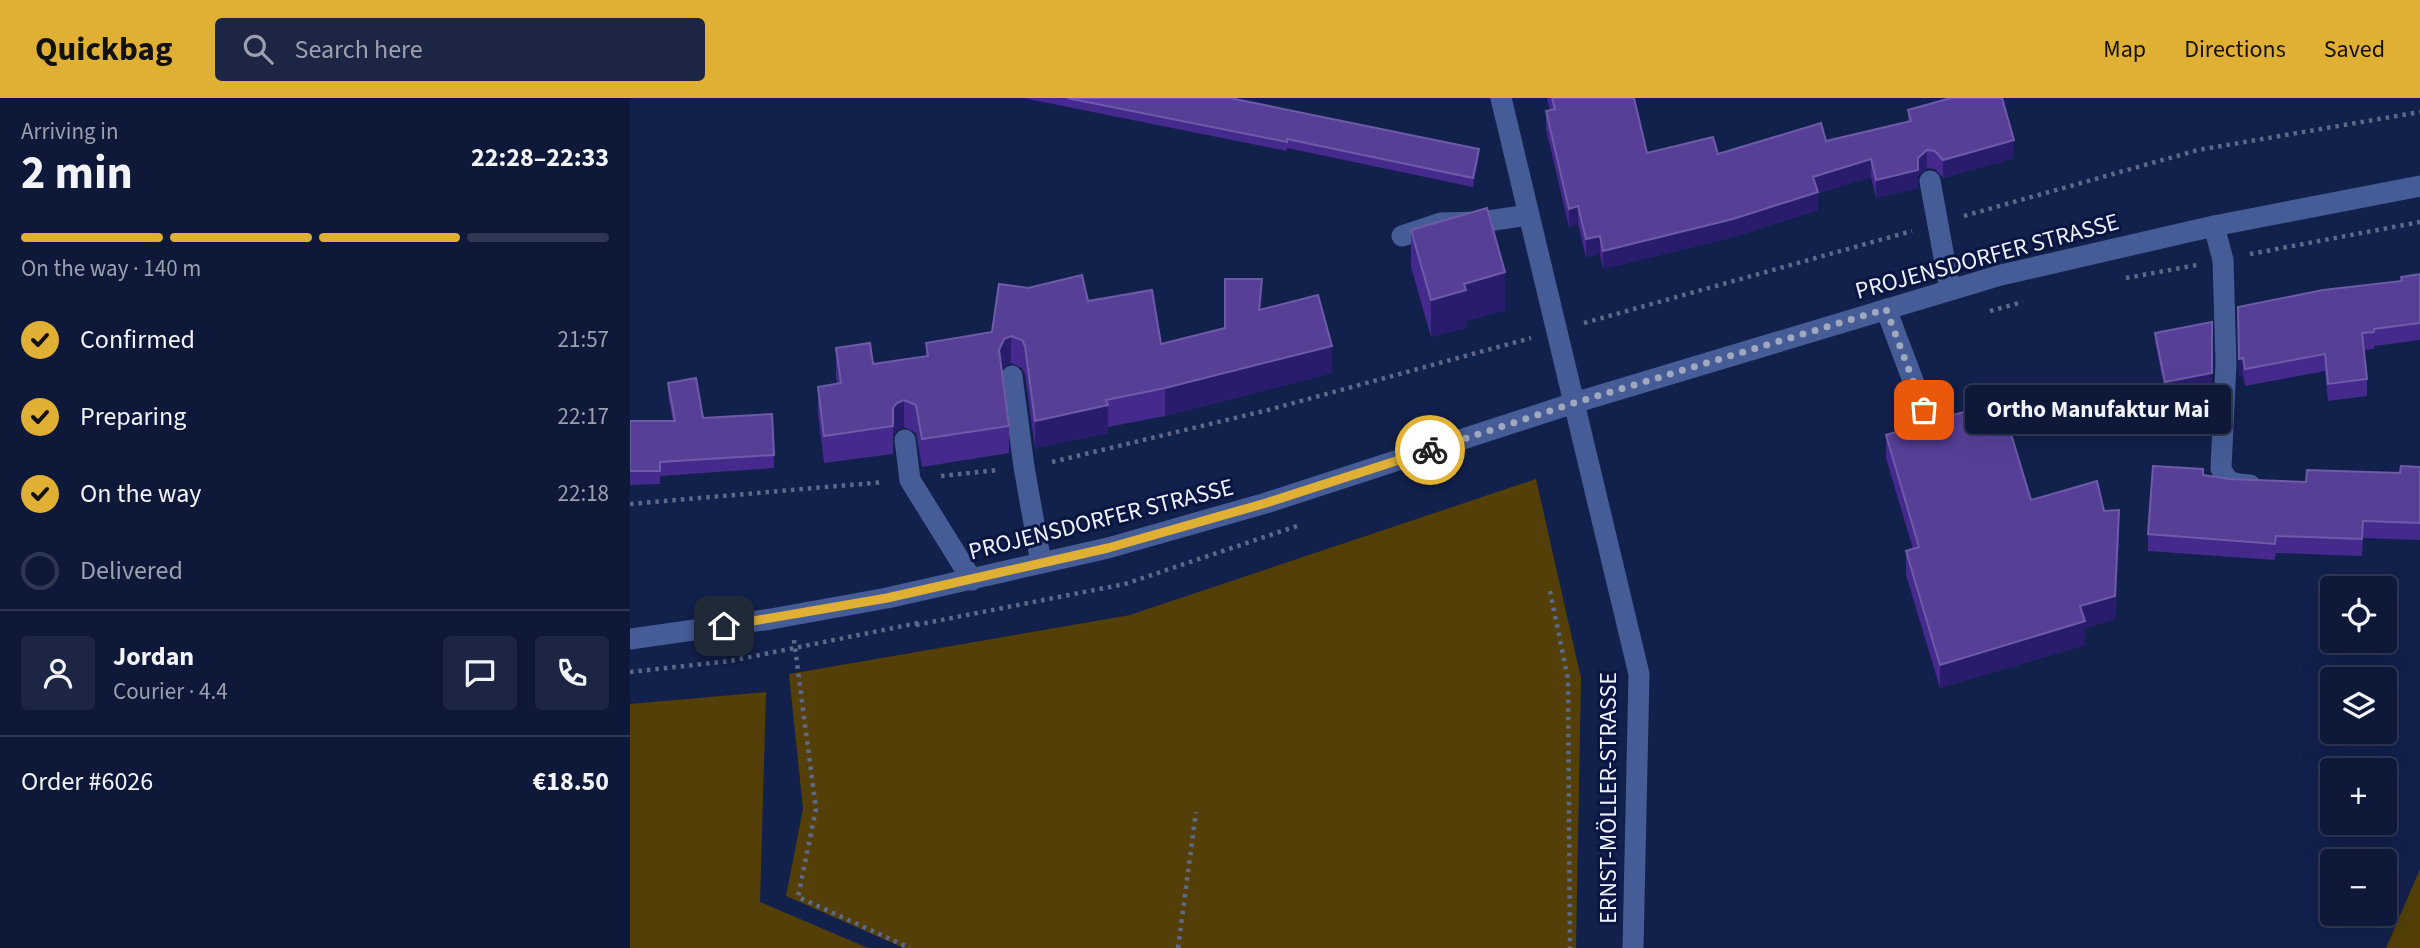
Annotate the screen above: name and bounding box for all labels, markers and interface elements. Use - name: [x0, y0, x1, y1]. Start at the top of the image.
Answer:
- search box: [215, 18, 705, 81]
- text: Quickbag: [35, 26, 173, 73]
- icon: search: [239, 30, 277, 68]
- text: Search here: [295, 31, 423, 68]
- text: Map: [2103, 32, 2146, 67]
- text: Directions: [2184, 32, 2286, 67]
- text: Saved: [2324, 32, 2385, 67]
- text: Arriving in: [21, 115, 119, 148]
- text: 22:28–22:33: [471, 139, 609, 176]
- text: 2 min: [21, 141, 133, 206]
- street label: PROJENSDORFER STRASSE: [1851, 204, 2123, 309]
- text: On the way · 140 m: [21, 252, 201, 285]
- icon: check: [21, 321, 59, 359]
- text: Confirmed: [80, 321, 195, 358]
- text: 21:57: [558, 323, 609, 356]
- pin: [1894, 380, 1954, 440]
- callout: Ortho Manufaktur Mai: [1966, 386, 2232, 434]
- icon: bag: [1905, 391, 1943, 429]
- text: Ortho Manufaktur Mai: [1987, 393, 2210, 426]
- icon: check: [21, 398, 59, 436]
- text: Preparing: [80, 398, 186, 435]
- text: 22:17: [558, 400, 609, 433]
- courier: [1395, 415, 1465, 485]
- icon: bike: [1411, 431, 1449, 469]
- street label: PROJENSDORFER STRASSE: [965, 470, 1237, 569]
- icon: check: [21, 475, 59, 513]
- text: On the way: [80, 475, 201, 512]
- text: 22:18: [558, 477, 609, 510]
- text: Delivered: [80, 552, 183, 589]
- map controls: [2320, 576, 2397, 926]
- button: locate: [2320, 576, 2397, 653]
- pin: [694, 596, 754, 656]
- icon: home: [705, 607, 743, 645]
- button: person: [21, 636, 95, 710]
- button: chat: [443, 636, 517, 710]
- button: phone: [535, 636, 609, 710]
- text: Jordan: [113, 638, 194, 675]
- button: layers: [2320, 667, 2397, 744]
- street label: ERNST-MÖLLER-STRASSE: [1591, 672, 1626, 924]
- text: Courier · 4.4: [113, 675, 228, 708]
- button: +: [2320, 758, 2397, 835]
- text: Order #6026: [21, 763, 153, 800]
- text: €18.50: [533, 763, 609, 800]
- button: −: [2320, 849, 2397, 926]

